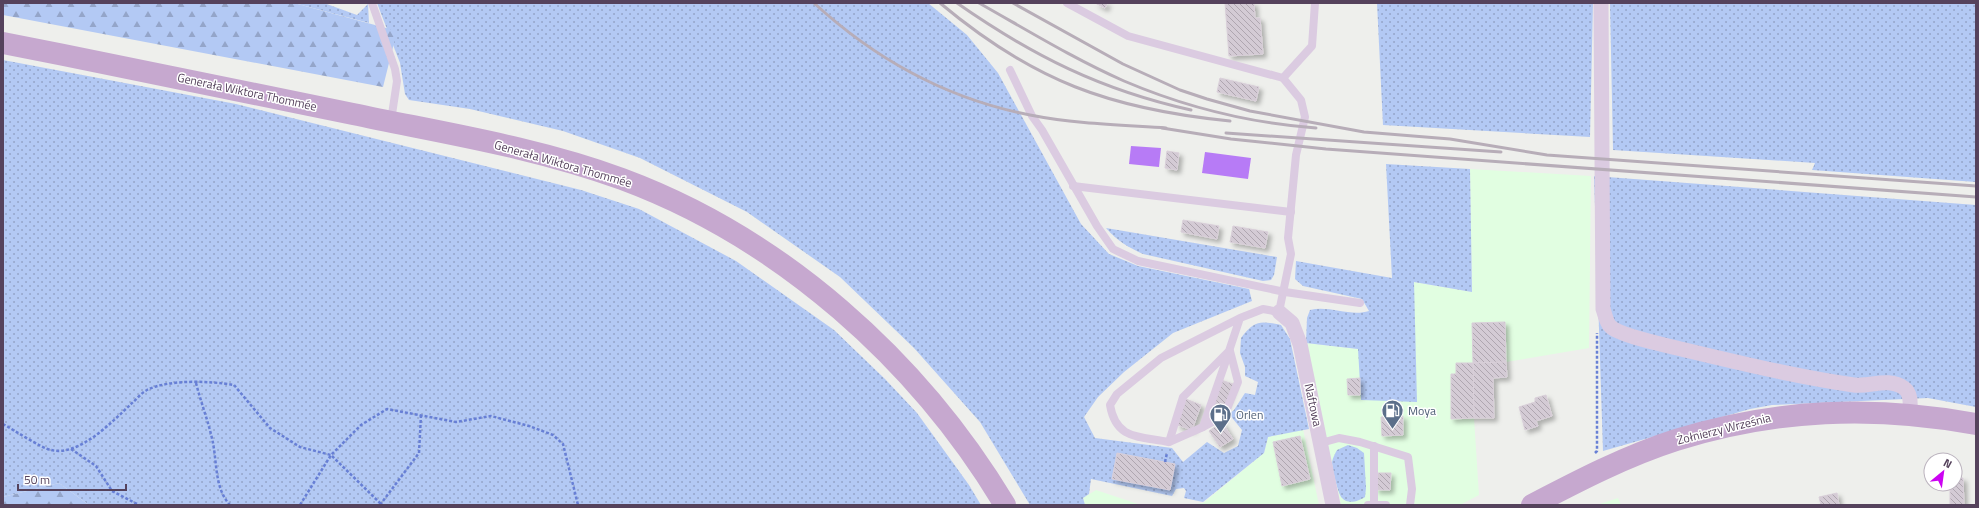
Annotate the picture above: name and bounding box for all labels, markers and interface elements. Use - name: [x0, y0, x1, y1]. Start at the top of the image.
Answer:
- street label: Generała Wiktora Thommée: [176, 67, 319, 116]
- street label: Generała Wiktora Thommée: [492, 135, 634, 192]
- street label: Naftowa: [1300, 382, 1327, 428]
- fuel station icon: Moya: [1379, 398, 1405, 431]
- place label: Moya: [1408, 401, 1436, 420]
- fuel station icon: Orlen: [1208, 402, 1234, 435]
- place label: Orlen: [1236, 405, 1263, 424]
- street label: Żołnierzy Września: [1675, 408, 1773, 449]
- north arrow: [1923, 452, 1963, 492]
- text: N: [1941, 454, 1955, 472]
- scale bar: [18, 466, 126, 492]
- text: 50 m: [24, 470, 50, 489]

